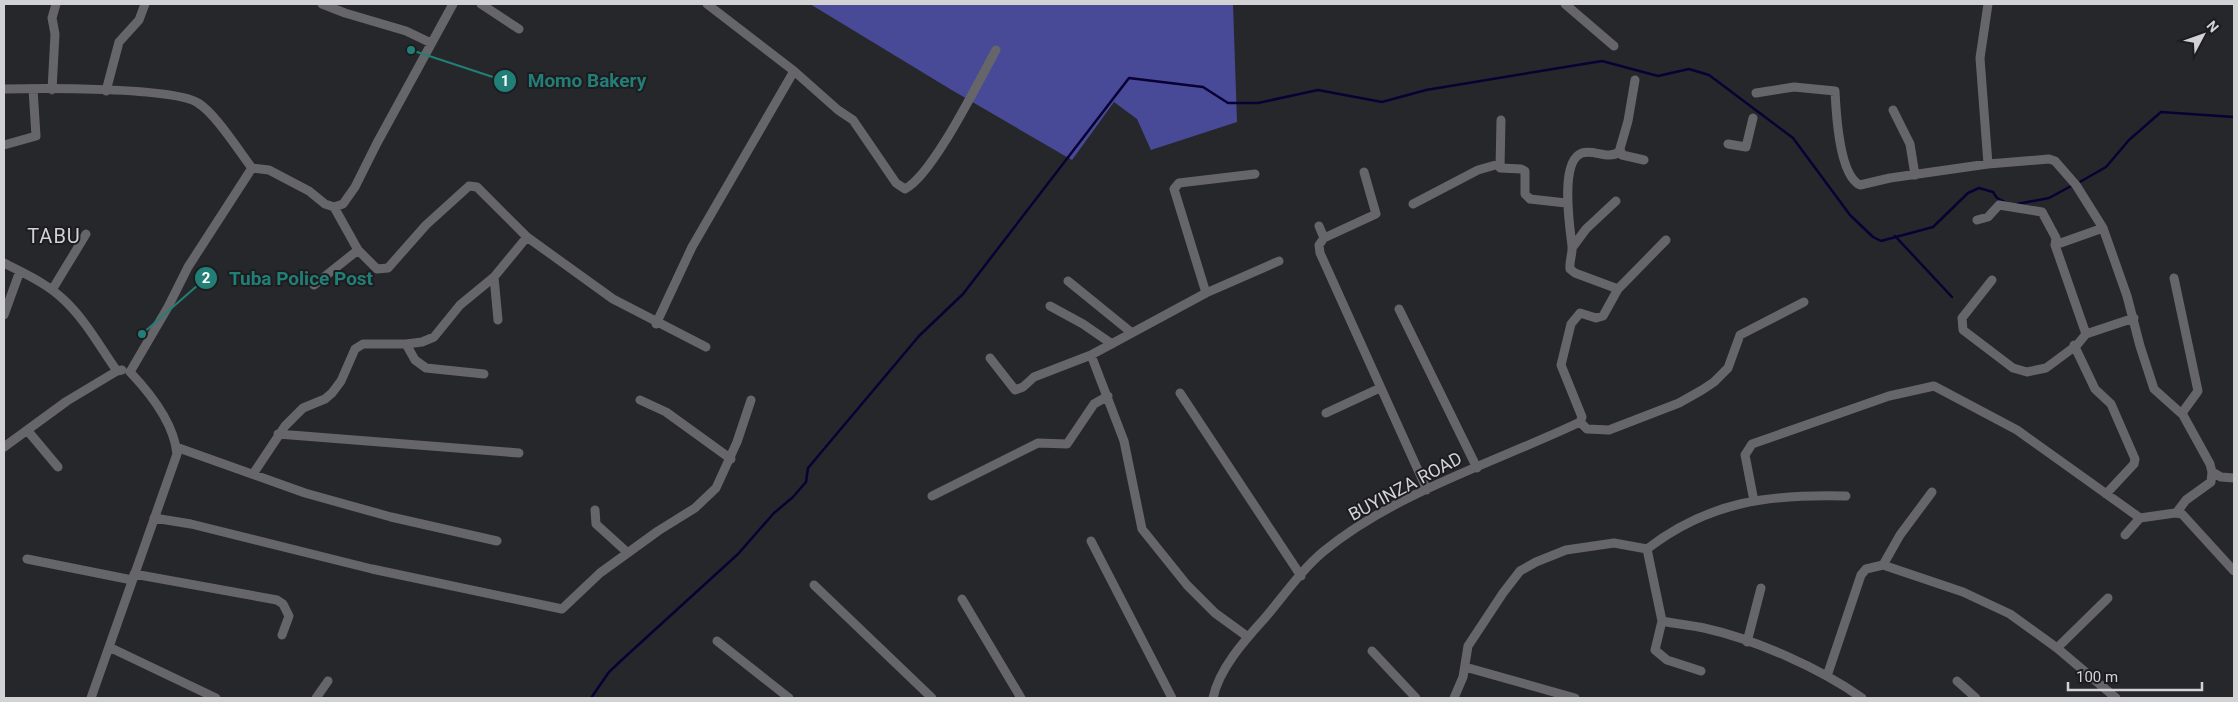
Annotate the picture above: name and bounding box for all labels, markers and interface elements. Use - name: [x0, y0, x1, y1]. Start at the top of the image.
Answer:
- north arrow: [2178, 10, 2228, 60]
- text: N: [2204, 17, 2222, 35]
- callout: Momo Bakery: [493, 64, 656, 98]
- text: Momo Bakery: [528, 69, 647, 92]
- text: 1: [501, 72, 509, 90]
- district label: TABU: [27, 224, 81, 248]
- callout: Tuba Police Post: [194, 261, 383, 295]
- text: Tuba Police Post: [229, 267, 374, 290]
- text: 2: [202, 269, 211, 287]
- street label: BUYINZA ROAD: [1345, 447, 1465, 525]
- scale bar: [2068, 660, 2202, 692]
- text: 100 m: [2076, 668, 2118, 686]

